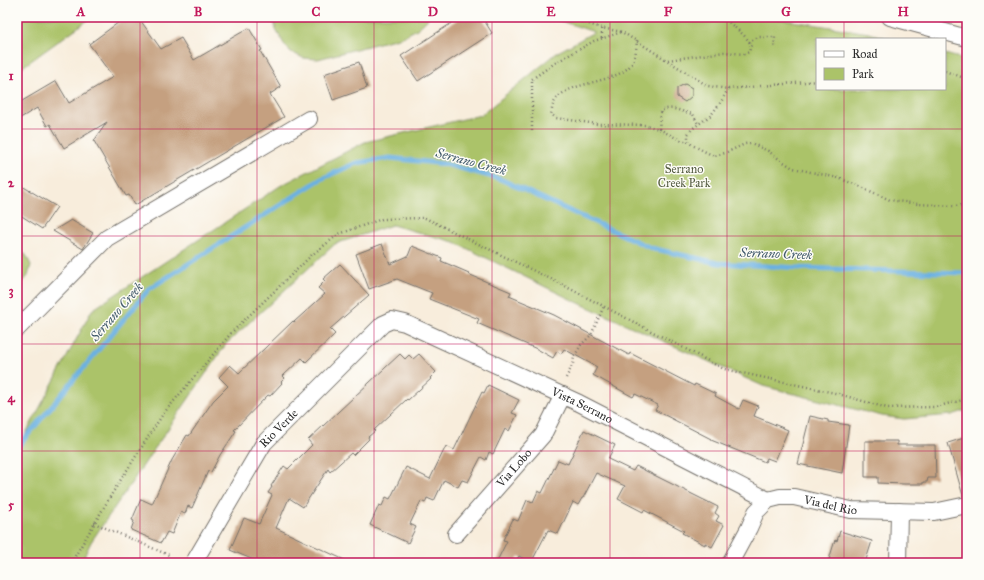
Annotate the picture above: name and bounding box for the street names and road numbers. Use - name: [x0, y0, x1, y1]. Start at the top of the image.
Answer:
- street label: Vista Serrano: [548, 384, 615, 426]
- street label: Rio Verde: [257, 406, 301, 450]
- street label: Via Lobo: [493, 446, 535, 491]
- street label: Via del Rio: [802, 492, 857, 517]

